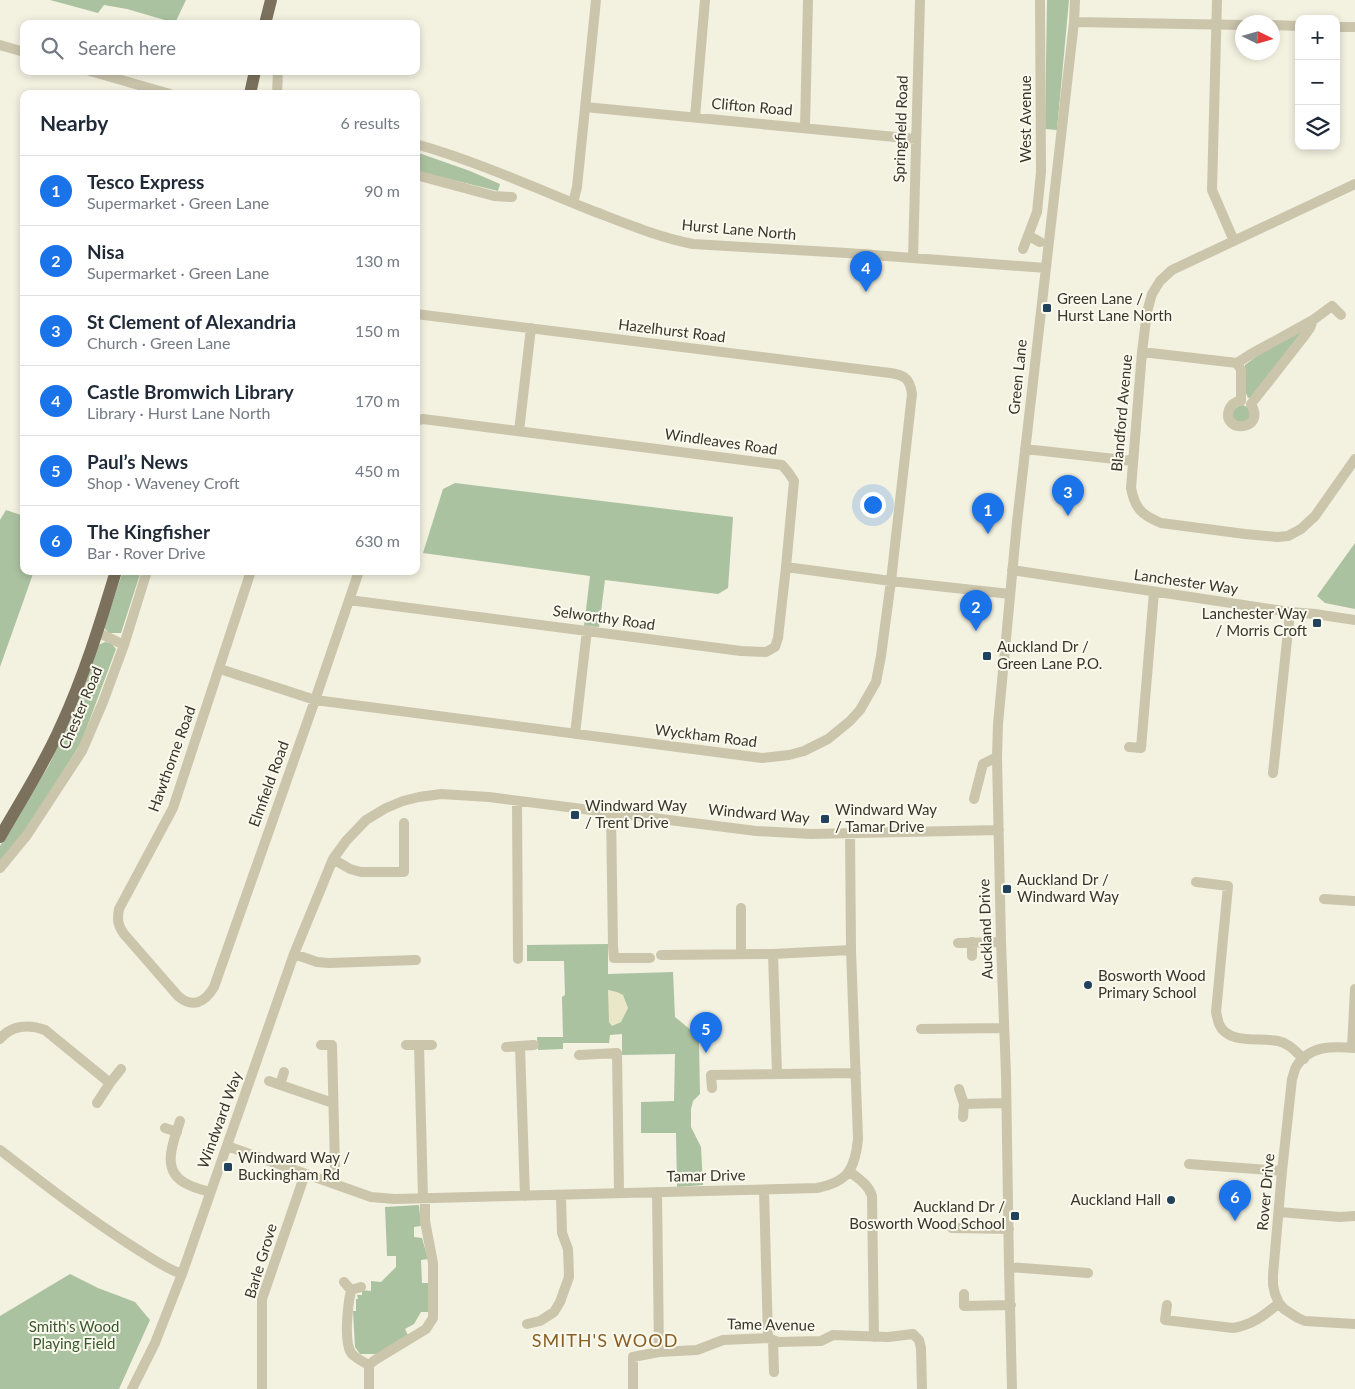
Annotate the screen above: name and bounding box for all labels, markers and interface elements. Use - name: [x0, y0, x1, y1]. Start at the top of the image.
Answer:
- north arrow: [1235, 15, 1280, 60]
- map controls: [1295, 15, 1340, 150]
- button: +: [1295, 15, 1340, 60]
- search box: [20, 20, 420, 75]
- icon: search: [38, 34, 66, 62]
- text: Search here: [78, 36, 176, 59]
- button: −: [1295, 60, 1340, 105]
- street label: Springfield Road: [889, 75, 911, 183]
- street label: West Avenue: [1016, 75, 1034, 163]
- street label: Clifton Road: [711, 93, 793, 119]
- button: layers: [1295, 105, 1340, 150]
- text: Nearby: [40, 110, 108, 135]
- text: 6 results: [340, 113, 400, 132]
- text: Tesco Express: [87, 170, 204, 193]
- text: 1: [51, 181, 61, 200]
- text: 90 m: [364, 181, 400, 200]
- text: Supermarket · Green Lane: [87, 193, 269, 212]
- street label: Hurst Lane North: [681, 215, 797, 243]
- text: Nisa: [87, 240, 124, 263]
- text: 2: [51, 251, 61, 270]
- text: 130 m: [355, 251, 400, 270]
- pin: 4: [850, 251, 882, 292]
- text: Supermarket · Green Lane: [87, 263, 269, 282]
- place label: Green Lane / Hurst Lane North: [1057, 289, 1172, 324]
- marker: Green Lane / Hurst Lane North: [1041, 302, 1053, 314]
- text: St Clement of Alexandria: [87, 310, 296, 333]
- street label: Hazelhurst Road: [617, 314, 727, 346]
- text: 3: [51, 321, 61, 340]
- text: 150 m: [355, 321, 400, 340]
- text: Church · Green Lane: [87, 333, 230, 352]
- street label: Green Lane: [1004, 338, 1030, 415]
- street label: Blandford Avenue: [1107, 354, 1135, 472]
- text: Castle Bromwich Library: [87, 380, 294, 403]
- text: 4: [51, 391, 61, 410]
- text: 170 m: [355, 391, 400, 410]
- text: Library · Hurst Lane North: [87, 403, 270, 422]
- street label: Windleaves Road: [664, 424, 779, 458]
- text: Paul’s News: [87, 450, 188, 473]
- text: 5: [51, 461, 61, 480]
- text: 450 m: [355, 461, 400, 480]
- text: Shop · Waveney Croft: [87, 473, 240, 492]
- pin: 3: [1052, 475, 1084, 516]
- your location: [860, 492, 886, 518]
- pin: 1: [972, 493, 1004, 534]
- text: The Kingfisher: [87, 520, 210, 543]
- text: 6: [51, 531, 61, 550]
- text: 630 m: [355, 531, 400, 550]
- text: Bar · Rover Drive: [87, 543, 206, 562]
- street label: Lanchester Way: [1133, 565, 1240, 597]
- pin: 2: [960, 590, 992, 631]
- street label: Selworthy Road: [552, 601, 657, 633]
- place label: Lanchester Way / Morris Croft: [1202, 604, 1308, 639]
- marker: Lanchester Way / Morris Croft: [1311, 617, 1323, 629]
- place label: Auckland Dr / Green Lane P.O.: [997, 637, 1102, 672]
- marker: Auckland Dr / Green Lane P.O.: [981, 650, 993, 662]
- street label: Chester Road: [55, 663, 106, 752]
- street label: Hawthorne Road: [144, 703, 199, 814]
- street label: Wyckham Road: [654, 720, 758, 750]
- street label: Elmfield Road: [244, 738, 292, 829]
- place label: Windward Way / Trent Drive: [585, 796, 687, 831]
- street label: Windward Way: [708, 800, 811, 826]
- place label: Windward Way / Tamar Drive: [835, 800, 937, 835]
- marker: Windward Way / Trent Drive: [569, 809, 581, 821]
- marker: Windward Way / Tamar Drive: [819, 813, 831, 825]
- place label: Auckland Dr / Windward Way: [1017, 870, 1119, 905]
- street label: Auckland Drive: [974, 878, 996, 980]
- marker: Auckland Dr / Windward Way: [1001, 883, 1013, 895]
- place label: Bosworth Wood Primary School: [1098, 966, 1206, 1001]
- marker: Bosworth Wood Primary School: [1082, 979, 1094, 991]
- pin: 5: [690, 1012, 722, 1053]
- street label: Windward Way: [193, 1068, 245, 1171]
- place label: Windward Way / Buckingham Rd: [238, 1148, 350, 1183]
- street label: Rover Drive: [1253, 1152, 1277, 1231]
- marker: Windward Way / Buckingham Rd: [222, 1161, 234, 1173]
- street label: Tamar Drive: [666, 1165, 746, 1185]
- pin: 6: [1219, 1180, 1251, 1221]
- place label: Auckland Hall: [1071, 1190, 1161, 1208]
- marker: Auckland Hall: [1165, 1194, 1177, 1206]
- place label: Auckland Dr / Bosworth Wood School: [849, 1197, 1005, 1232]
- marker: Auckland Dr / Bosworth Wood School: [1009, 1210, 1021, 1222]
- street label: Barle Grove: [240, 1221, 280, 1300]
- street label: Tame Avenue: [727, 1314, 815, 1334]
- park label: Smith's Wood Playing Field: [29, 1317, 119, 1352]
- district label: SMITH'S WOOD: [532, 1329, 678, 1351]

